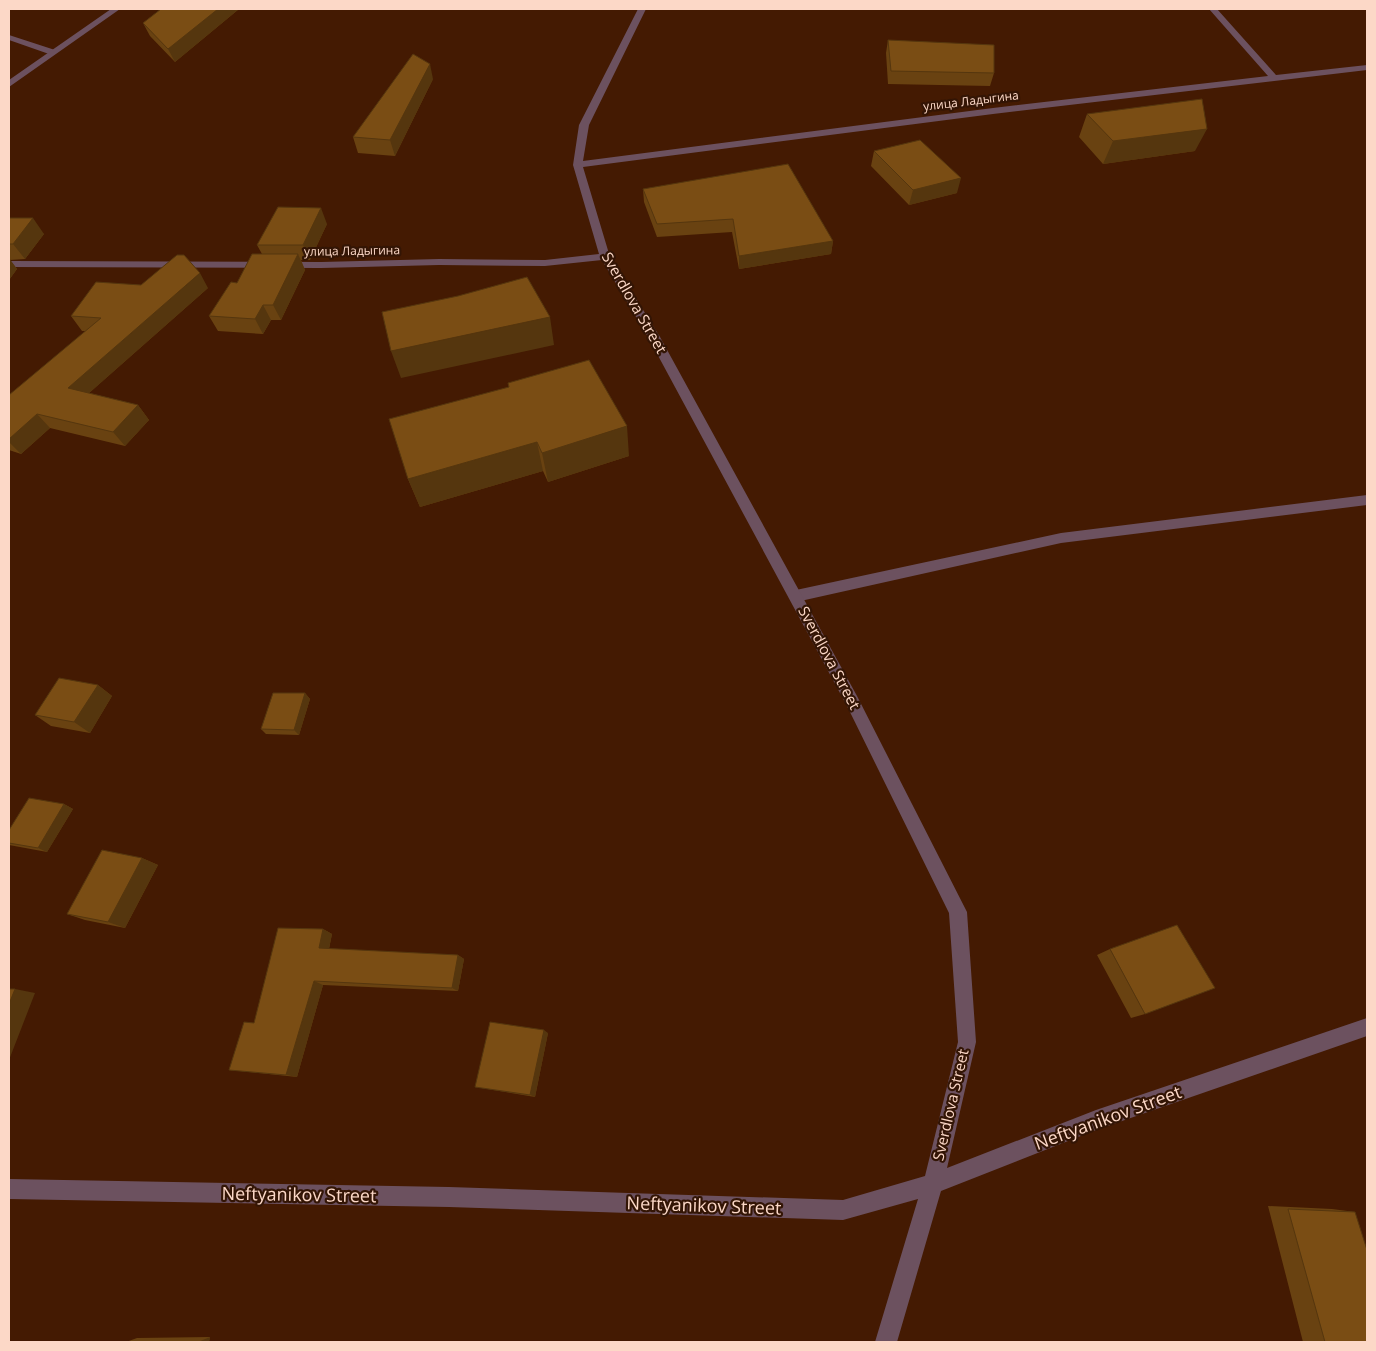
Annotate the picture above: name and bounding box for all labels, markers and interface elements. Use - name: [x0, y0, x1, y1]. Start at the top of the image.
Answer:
- street label: улица Ладыгина: [922, 86, 1020, 115]
- street label: улица Ладыгина: [304, 241, 400, 260]
- street label: Sverdlova Street: [598, 248, 672, 357]
- street label: Sverdlova Street: [794, 603, 865, 713]
- street label: Sverdlova Street: [927, 1047, 973, 1163]
- street label: Neftyanikov Street: [1031, 1079, 1185, 1155]
- street label: Neftyanikov Street: [221, 1181, 377, 1207]
- street label: Neftyanikov Street: [626, 1190, 782, 1220]

